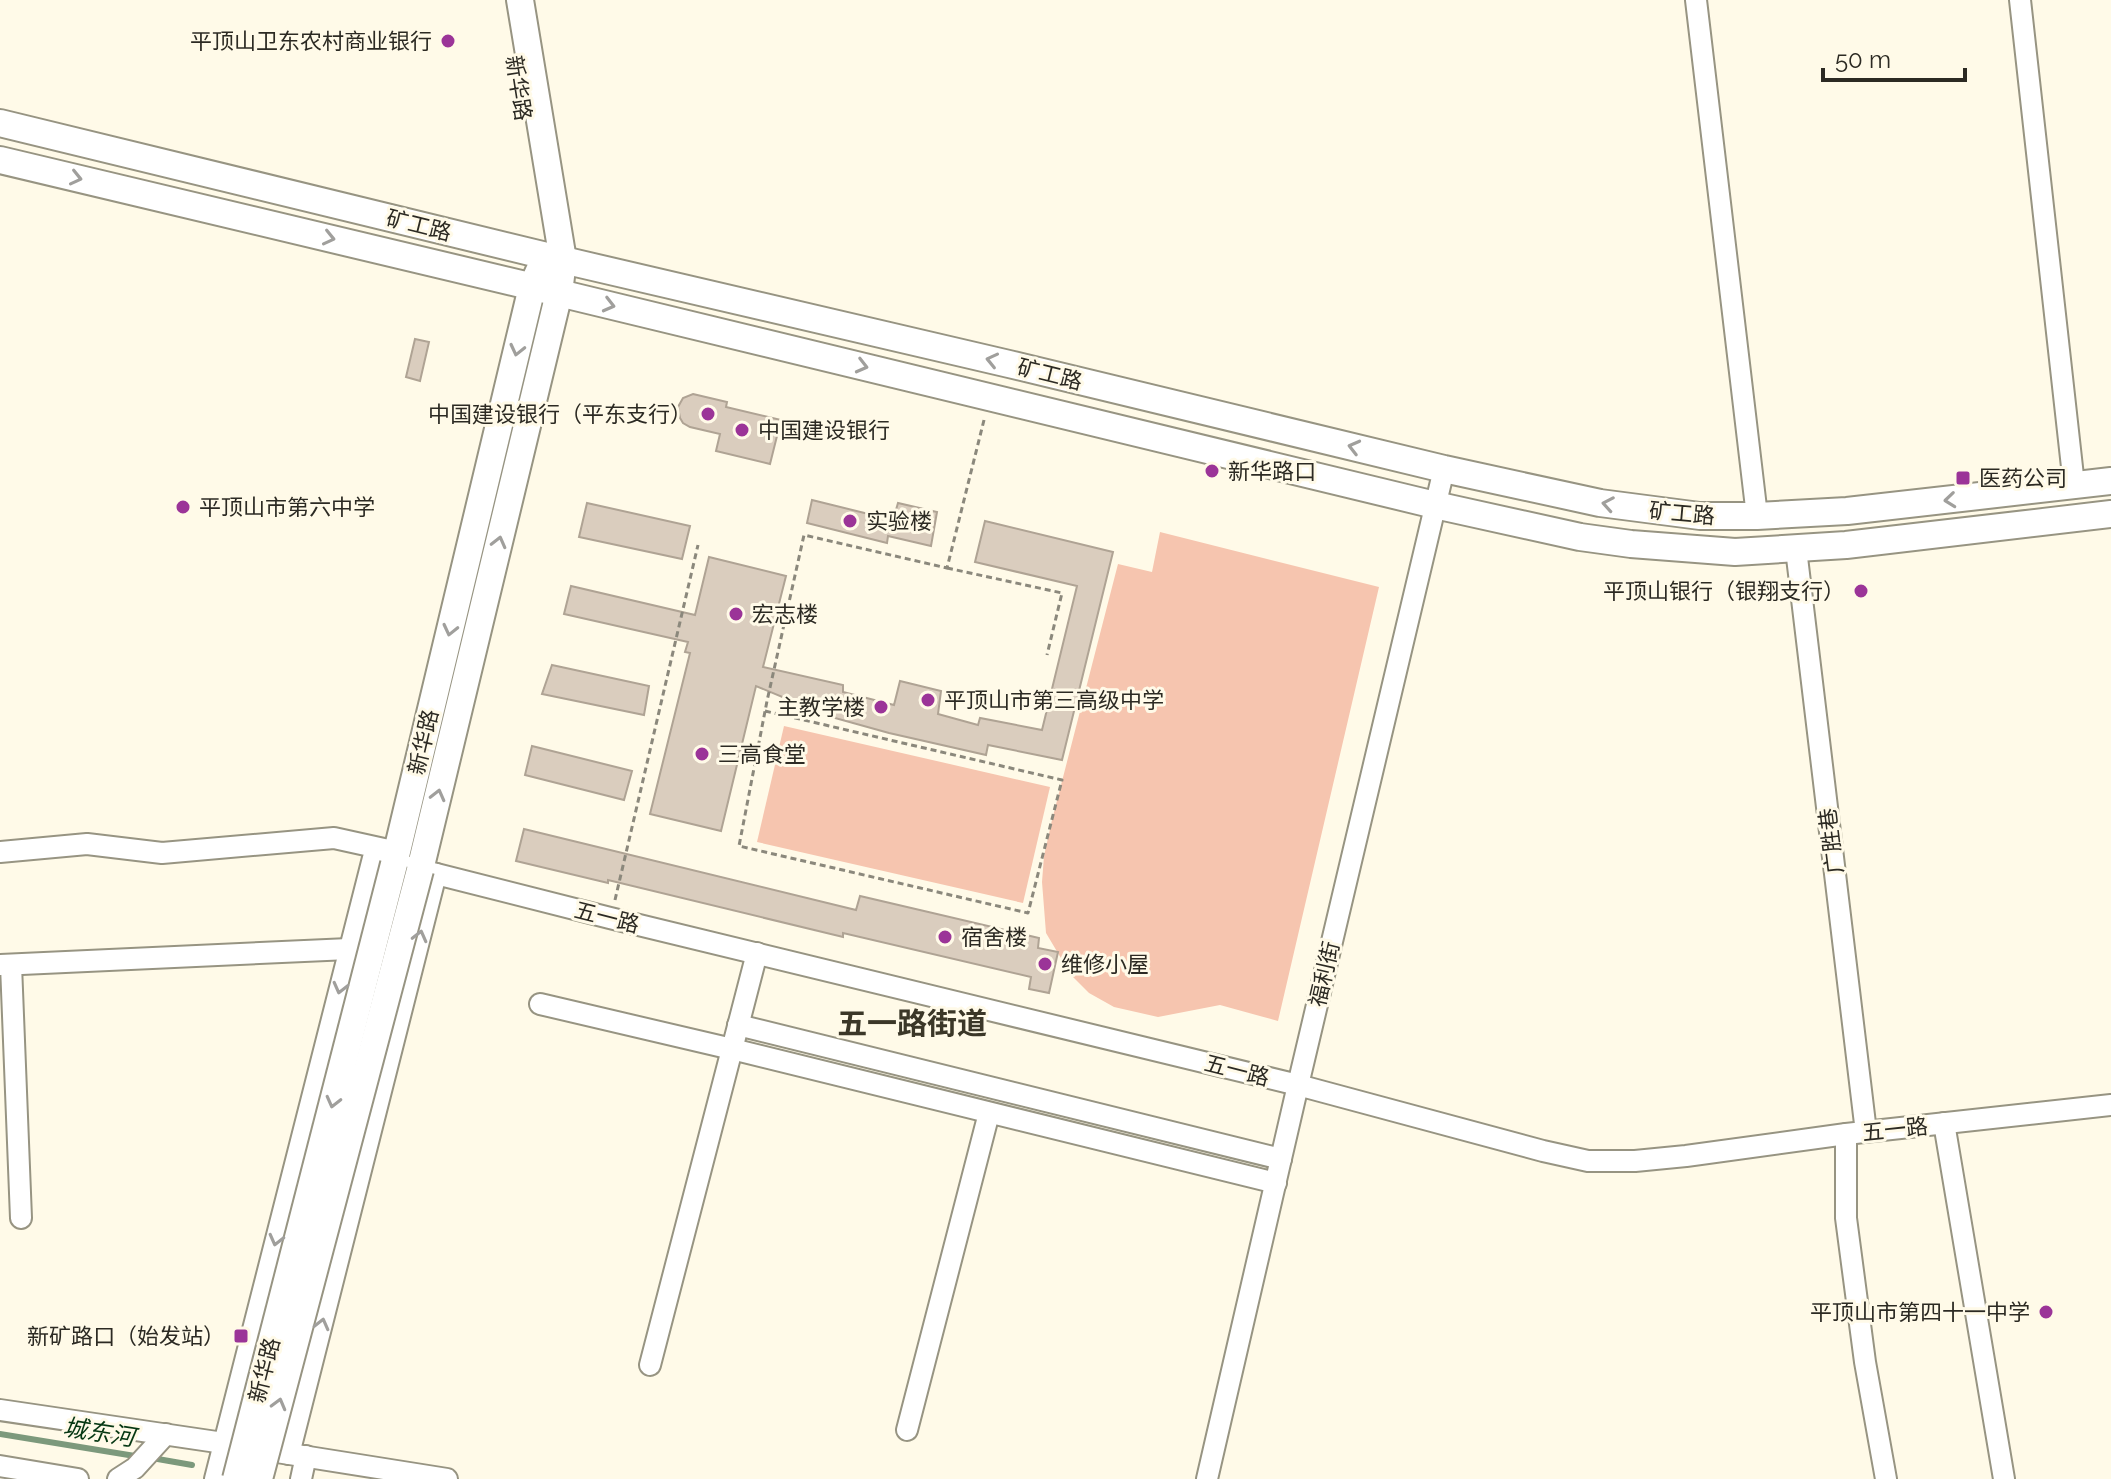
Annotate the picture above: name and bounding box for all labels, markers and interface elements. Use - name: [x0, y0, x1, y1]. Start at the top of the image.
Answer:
- place label: 平顶山卫东农村商业银行: [190, 28, 432, 54]
- marker: 平顶山卫东农村商业银行: [439, 32, 457, 50]
- scale bar: [1823, 32, 1965, 82]
- text: 50 m: [1835, 45, 1891, 74]
- street label: 新华路: [501, 53, 537, 123]
- one-way arrow: [68, 169, 82, 186]
- street label: 矿工路: [384, 204, 454, 246]
- one-way arrow: [321, 229, 335, 246]
- one-way arrow: [602, 296, 615, 313]
- one-way arrow: [509, 342, 526, 356]
- one-way arrow: [986, 353, 1000, 370]
- street label: 矿工路: [1015, 353, 1085, 395]
- one-way arrow: [854, 357, 868, 374]
- place label: 中国建设银行（平东支行）: [428, 401, 692, 427]
- marker: 中国建设银行（平东支行）: [699, 405, 717, 423]
- place label: 中国建设银行: [758, 417, 890, 443]
- marker: 中国建设银行: [733, 421, 751, 439]
- one-way arrow: [1348, 440, 1361, 457]
- place label: 新华路口: [1228, 458, 1316, 484]
- marker: 新华路口: [1203, 462, 1221, 480]
- place label: 医药公司: [1979, 465, 2067, 491]
- marker: 医药公司: [1954, 469, 1972, 487]
- one-way arrow: [1943, 491, 1956, 508]
- place label: 平顶山市第六中学: [199, 494, 375, 520]
- one-way arrow: [1601, 497, 1614, 514]
- street label: 矿工路: [1648, 497, 1716, 529]
- marker: 平顶山市第六中学: [174, 498, 192, 516]
- place label: 实验楼: [866, 508, 932, 534]
- marker: 实验楼: [841, 512, 859, 530]
- one-way arrow: [490, 536, 507, 549]
- place label: 平顶山银行（银翔支行）: [1603, 578, 1845, 604]
- marker: 平顶山银行（银翔支行）: [1852, 582, 1870, 600]
- place label: 宏志楼: [752, 601, 818, 627]
- marker: 宏志楼: [727, 605, 745, 623]
- one-way arrow: [442, 623, 459, 636]
- place label: 平顶山市第三高级中学: [944, 687, 1164, 713]
- marker: 平顶山市第三高级中学: [919, 691, 937, 709]
- place label: 主教学楼: [777, 694, 865, 720]
- marker: 主教学楼: [872, 698, 890, 716]
- street label: 新华路: [403, 707, 443, 777]
- place label: 三高食堂: [718, 741, 806, 767]
- marker: 三高食堂: [693, 745, 711, 763]
- one-way arrow: [429, 788, 446, 802]
- street label: 广胜巷: [1814, 807, 1848, 875]
- street label: 五一路: [572, 896, 642, 938]
- place label: 宿舍楼: [961, 924, 1027, 950]
- marker: 宿舍楼: [936, 928, 954, 946]
- one-way arrow: [411, 930, 428, 944]
- street label: 福利街: [1304, 939, 1344, 1009]
- place label: 维修小屋: [1061, 951, 1149, 977]
- marker: 维修小屋: [1036, 955, 1054, 973]
- one-way arrow: [332, 981, 349, 994]
- district label: 五一路街道: [837, 1006, 987, 1041]
- street label: 五一路: [1202, 1049, 1272, 1091]
- one-way arrow: [325, 1095, 342, 1108]
- street label: 五一路: [1861, 1113, 1929, 1145]
- one-way arrow: [269, 1233, 286, 1247]
- place label: 平顶山市第四十一中学: [1810, 1299, 2030, 1325]
- marker: 平顶山市第四十一中学: [2037, 1303, 2055, 1321]
- one-way arrow: [313, 1318, 330, 1331]
- place label: 新矿路口（始发站）: [27, 1323, 225, 1349]
- marker: 新矿路口（始发站）: [232, 1327, 250, 1345]
- street label: 新华路: [243, 1335, 285, 1405]
- one-way arrow: [270, 1397, 286, 1411]
- water label: 城东河: [61, 1412, 141, 1453]

